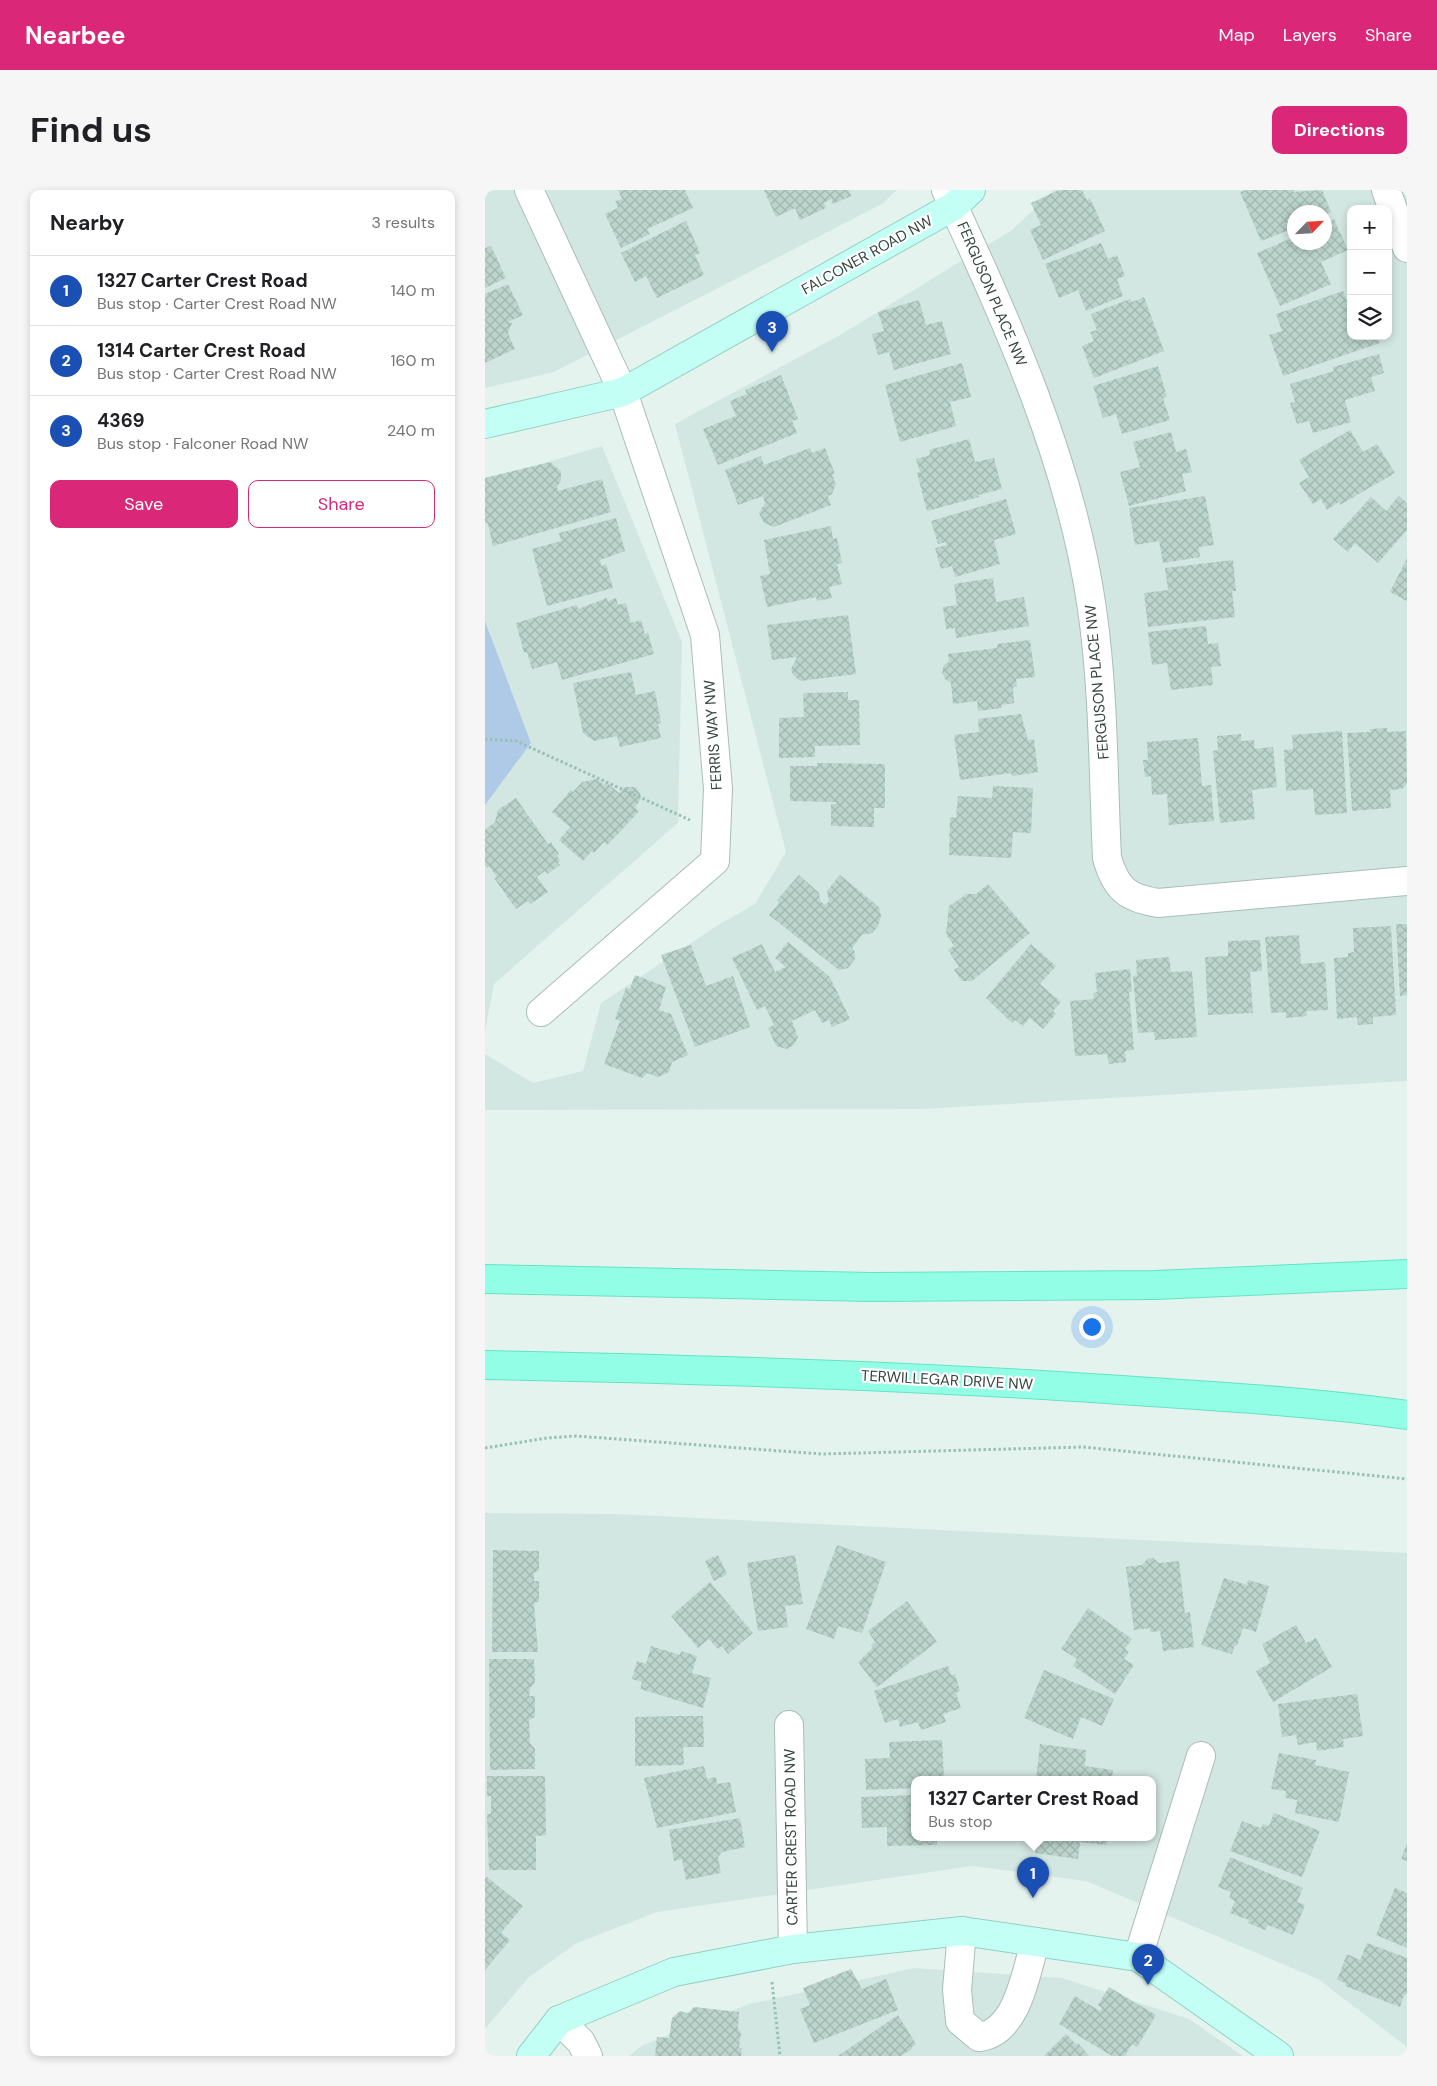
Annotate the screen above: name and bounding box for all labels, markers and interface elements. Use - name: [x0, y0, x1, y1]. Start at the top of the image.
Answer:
- text: Nearbee: [25, 20, 125, 51]
- text: Map: [1219, 23, 1255, 47]
- text: Layers: [1283, 23, 1337, 47]
- text: Share: [1365, 23, 1412, 47]
- button: Directions: [1272, 106, 1407, 154]
- text: Find us: [30, 107, 152, 153]
- north arrow: [1287, 205, 1332, 250]
- map controls: [1347, 205, 1392, 340]
- button: +: [1347, 205, 1392, 250]
- text: Nearby: [50, 209, 124, 237]
- street label: FALCONER ROAD NW: [798, 210, 936, 299]
- text: 3 results: [372, 212, 435, 233]
- street label: FERGUSON PLACE NW: [952, 219, 1032, 370]
- button: −: [1347, 250, 1392, 295]
- text: 1327 Carter Crest Road: [97, 268, 308, 293]
- text: 1: [63, 280, 69, 301]
- text: 140 m: [391, 280, 435, 301]
- text: Bus stop · Carter Crest Road NW: [97, 293, 337, 314]
- button: layers: [1347, 295, 1392, 340]
- pin: 3: [756, 311, 788, 352]
- text: 1314 Carter Crest Road: [97, 338, 306, 363]
- text: 2: [61, 350, 71, 371]
- text: 160 m: [391, 350, 435, 371]
- text: Bus stop · Carter Crest Road NW: [97, 363, 337, 384]
- text: 4369: [97, 408, 145, 433]
- text: 3: [61, 420, 71, 441]
- text: 240 m: [387, 420, 435, 441]
- text: Bus stop · Falconer Road NW: [97, 433, 308, 454]
- button: Save: [50, 480, 238, 528]
- button: Share: [248, 480, 435, 528]
- street label: FERGUSON PLACE NW: [1080, 603, 1114, 760]
- street label: FERRIS WAY NW: [699, 679, 727, 791]
- your location: [1079, 1314, 1105, 1340]
- street label: TERWILLEGAR DRIVE NW: [860, 1366, 1034, 1395]
- street label: CARTER CREST ROAD NW: [779, 1748, 803, 1926]
- popup: [911, 1776, 1156, 1841]
- text: 1327 Carter Crest Road: [928, 1786, 1139, 1811]
- text: Bus stop: [928, 1811, 993, 1832]
- pin: 1: [1017, 1857, 1049, 1898]
- pin: 2: [1132, 1944, 1164, 1985]

